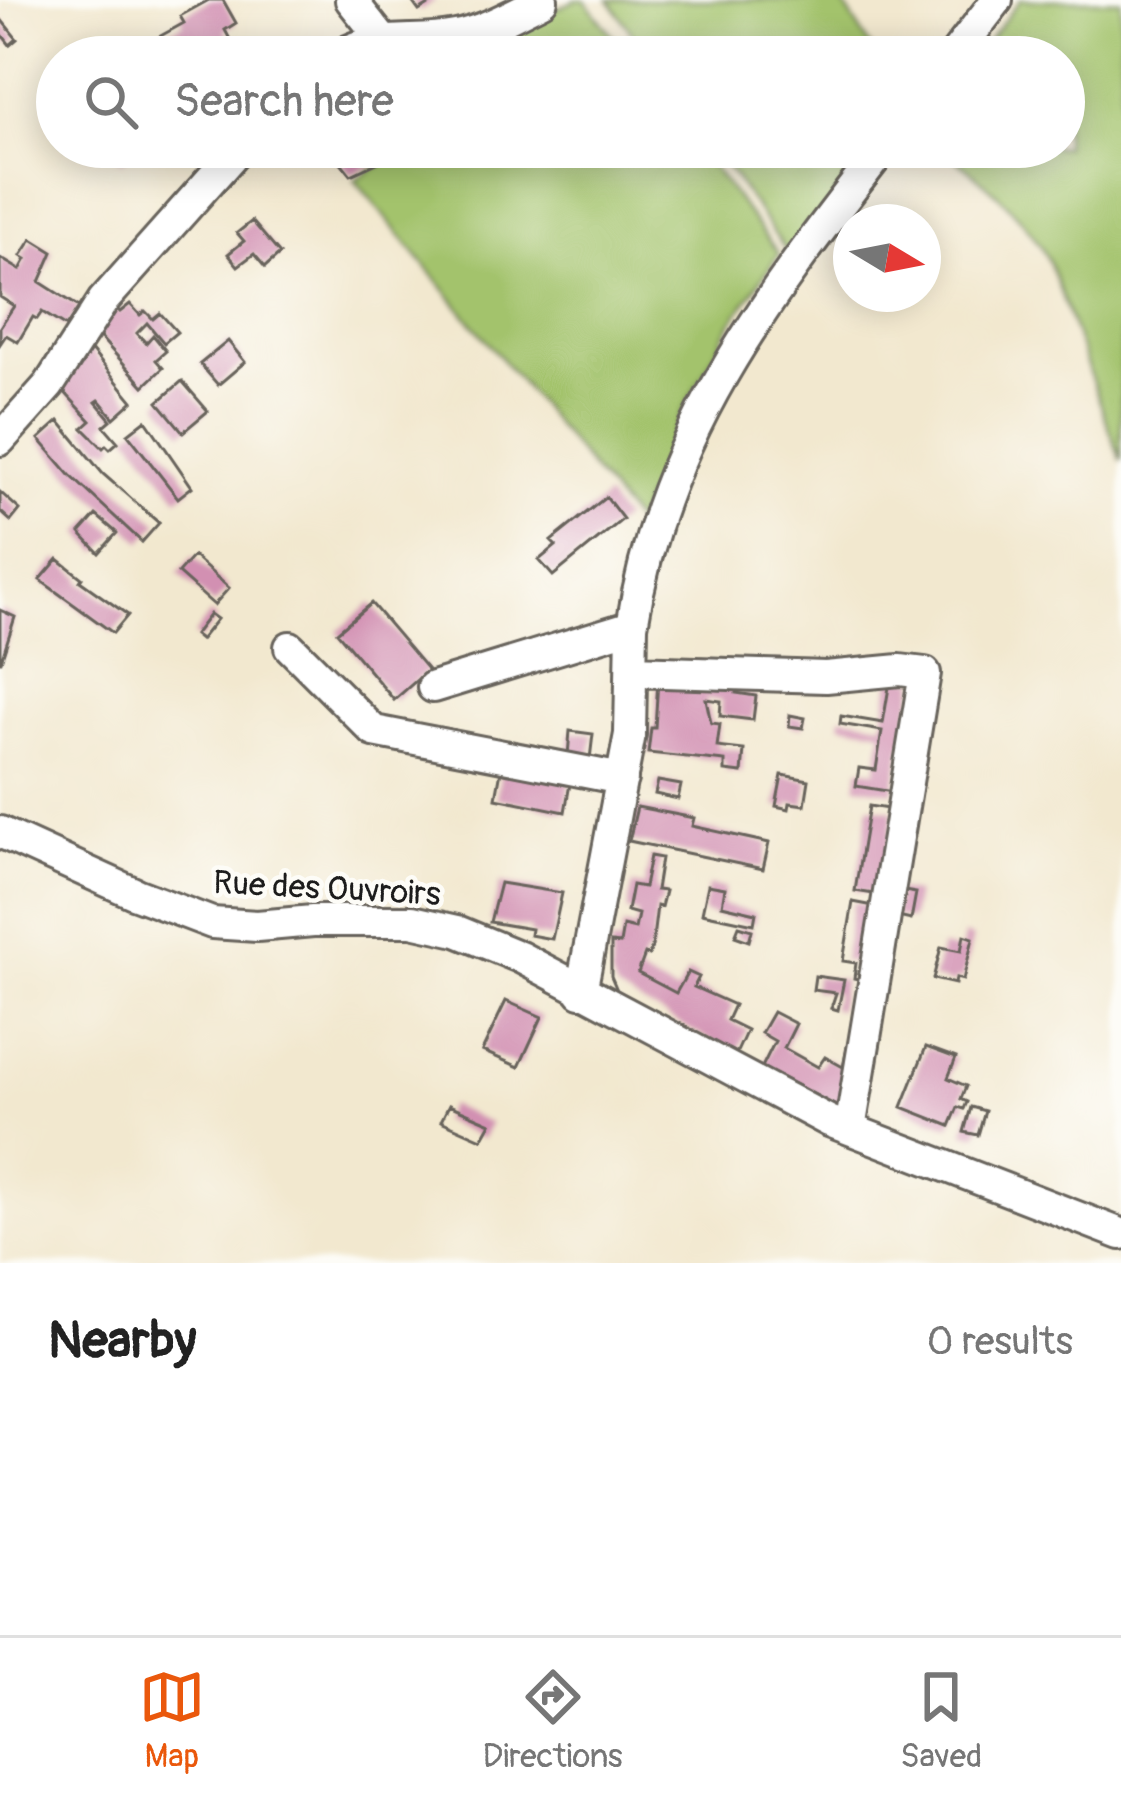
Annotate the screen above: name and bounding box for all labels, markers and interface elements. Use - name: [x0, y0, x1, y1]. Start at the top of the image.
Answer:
- search box: [36, 36, 1085, 168]
- icon: search: [78, 69, 144, 135]
- text: Search here: [174, 74, 394, 130]
- north arrow: [833, 204, 941, 312]
- street label: Rue des Ouvroirs: [212, 862, 442, 915]
- text: Nearby: [48, 1309, 196, 1373]
- text: 0 results: [927, 1317, 1073, 1366]
- tab: Map: [139, 1664, 205, 1777]
- tab: Directions: [483, 1664, 623, 1777]
- tab: Saved: [900, 1664, 982, 1777]

